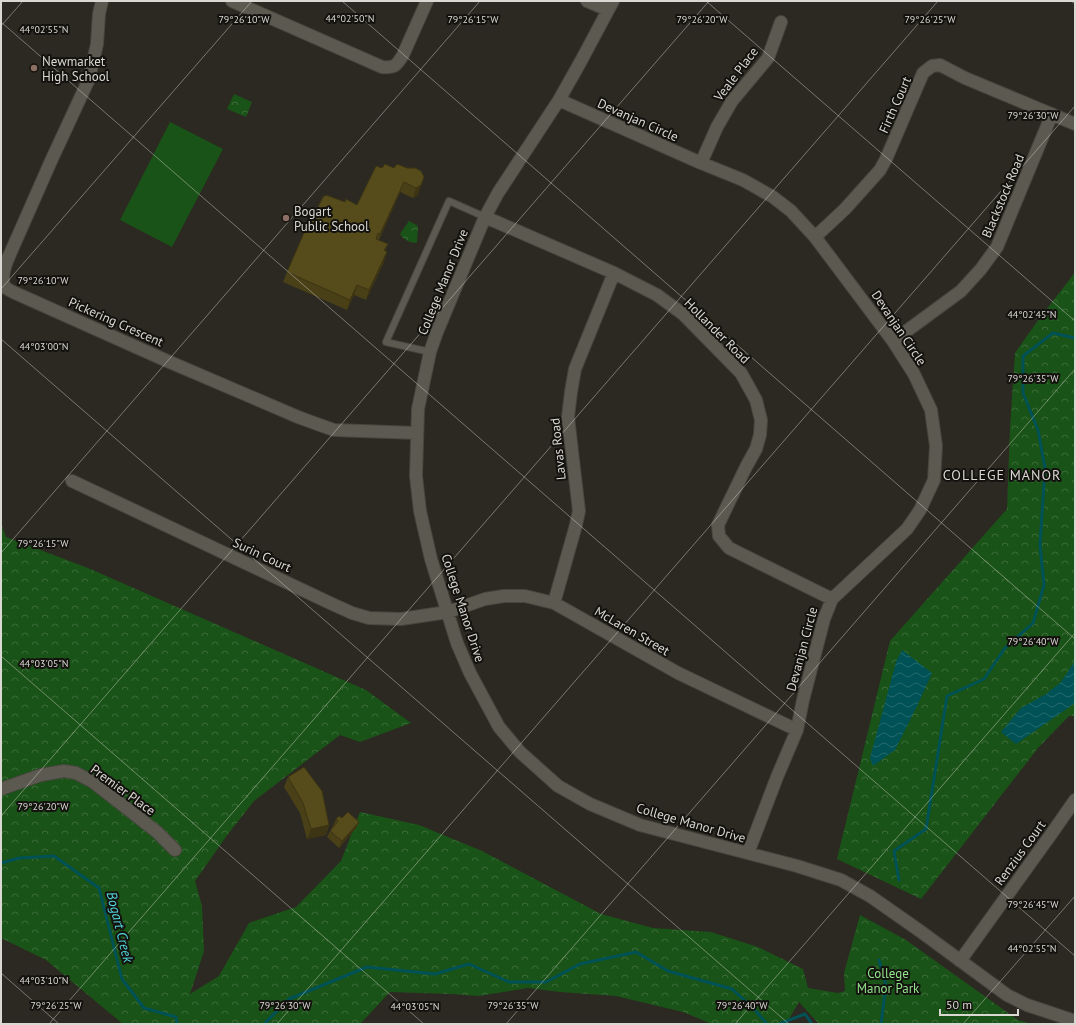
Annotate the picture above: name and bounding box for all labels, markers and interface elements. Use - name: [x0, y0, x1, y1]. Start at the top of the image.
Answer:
- text: 44°02'50"N: [325, 12, 375, 25]
- text: 79°26'10"W: [218, 13, 270, 26]
- text: 79°26'15"W: [447, 13, 499, 26]
- text: 79°26'20"W: [676, 13, 728, 26]
- text: 79°26'25"W: [904, 13, 956, 26]
- text: 44°02'55"N: [19, 23, 69, 36]
- street label: Veale Place: [710, 44, 762, 105]
- place label: Newmarket High School: [42, 53, 110, 85]
- marker: Newmarket High School: [29, 63, 39, 73]
- street label: Firth Court: [875, 74, 915, 136]
- street label: Devanjan Circle: [595, 95, 681, 145]
- text: 79°26'30"W: [1007, 109, 1059, 122]
- street label: Blackstock Road: [978, 152, 1028, 240]
- place label: Bogart Public School: [294, 203, 369, 235]
- marker: Bogart Public School: [281, 213, 291, 223]
- street label: College Manor Drive: [414, 226, 472, 338]
- text: 79°26'10"W: [17, 274, 69, 287]
- street label: Devanjan Circle: [868, 287, 930, 369]
- street label: Pickering Crescent: [66, 293, 167, 351]
- street label: Hollander Road: [681, 295, 753, 367]
- text: 44°02'45"N: [1007, 308, 1057, 321]
- text: 44°03'00"N: [19, 340, 69, 353]
- text: 79°26'35"W: [1007, 372, 1059, 385]
- street label: Lavas Road: [546, 417, 570, 481]
- district label: COLLEGE MANOR: [943, 466, 1061, 484]
- street label: Surin Court: [230, 534, 294, 576]
- text: 79°26'15"W: [17, 537, 69, 550]
- street label: College Manor Drive: [437, 552, 489, 664]
- street label: McLaren Street: [591, 603, 673, 660]
- street label: Devanjan Circle: [783, 605, 821, 693]
- text: 79°26'40"W: [1007, 635, 1059, 648]
- text: 44°03'05"N: [19, 657, 69, 670]
- street label: Premier Place: [87, 761, 159, 819]
- street label: College Manor Drive: [634, 799, 748, 847]
- text: 79°26'20"W: [17, 800, 69, 813]
- street label: Renzius Court: [991, 817, 1050, 889]
- water label: Bogart Creek: [103, 890, 138, 965]
- text: 79°26'45"W: [1007, 898, 1059, 911]
- text: 44°02'55"N: [1007, 942, 1057, 955]
- park label: College Manor Park: [857, 965, 920, 997]
- text: 44°03'10"N: [19, 974, 69, 987]
- scale bar: [940, 991, 1018, 1017]
- text: 50 m: [946, 997, 972, 1012]
- text: 79°26'25"W: [30, 999, 82, 1012]
- text: 79°26'30"W: [259, 999, 311, 1012]
- text: 79°26'35"W: [487, 999, 539, 1012]
- text: 79°26'40"W: [716, 999, 768, 1012]
- text: 44°03'05"N: [390, 1000, 440, 1013]

